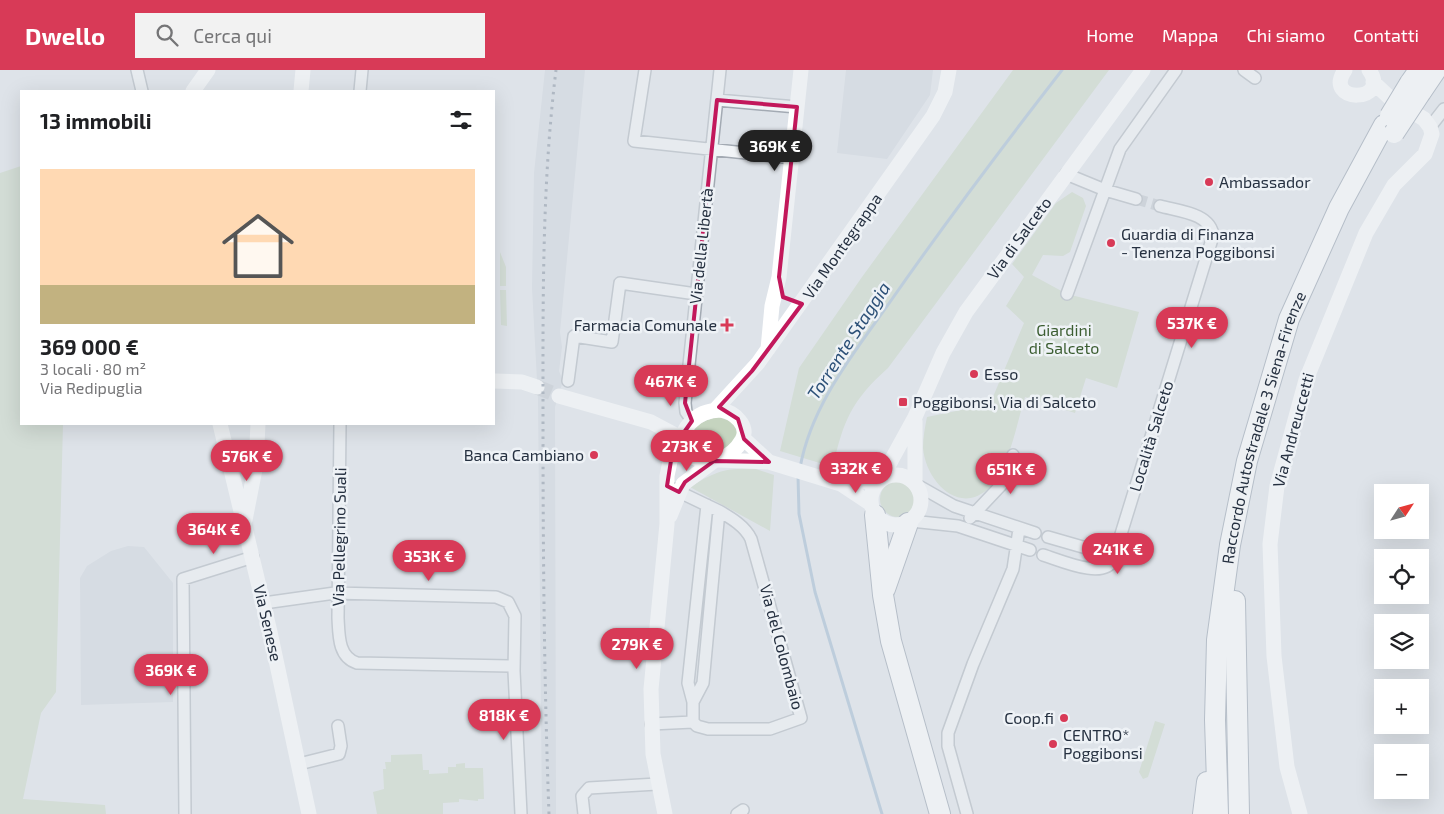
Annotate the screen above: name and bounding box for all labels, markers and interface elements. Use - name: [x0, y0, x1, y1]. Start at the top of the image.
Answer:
- search box: [135, 13, 485, 58]
- text: Dwello: [25, 21, 105, 50]
- icon: search: [153, 21, 181, 49]
- text: Cerca qui: [193, 24, 272, 47]
- text: Home: [1086, 24, 1134, 46]
- text: Mappa: [1162, 24, 1218, 46]
- text: Chi siamo: [1246, 24, 1325, 46]
- text: Contatti: [1353, 24, 1419, 46]
- icon: filters: [447, 106, 475, 134]
- text: 13 immobili: [40, 108, 152, 133]
- pin: 369K €: [734, 129, 816, 172]
- text: 369K €: [749, 136, 801, 155]
- place label: Ambassador: [1219, 172, 1311, 191]
- marker: Ambassador: [1203, 176, 1215, 188]
- street label: Via della Libertà: [685, 187, 716, 305]
- street label: Via Montegrappa: [798, 189, 885, 302]
- street label: Via di Salceto: [982, 193, 1055, 282]
- icon: home: [213, 201, 303, 291]
- place label: Guardia di Finanza - Tenenza Poggibonsi: [1121, 224, 1275, 261]
- marker: Guardia di Finanza - Tenenza Poggibonsi: [1105, 237, 1117, 249]
- water label: Torrente Staggia: [802, 278, 894, 403]
- street label: Raccordo Autostradale 3 Siena-Firenze: [1217, 288, 1309, 565]
- pin: 537K €: [1151, 306, 1233, 349]
- text: 537K €: [1167, 313, 1217, 332]
- place label: Farmacia Comunale: [574, 315, 717, 334]
- marker: Farmacia Comunale: [721, 319, 733, 331]
- park label: Giardini di Salceto: [1029, 320, 1099, 357]
- text: 369 000 €: [40, 334, 139, 359]
- text: 3 locali · 80 m²: [40, 359, 146, 378]
- pin: 467K €: [630, 364, 712, 407]
- place label: Esso: [984, 364, 1018, 383]
- marker: Esso: [968, 368, 980, 380]
- street label: Via Andreuccetti: [1268, 370, 1317, 489]
- text: 467K €: [645, 371, 697, 390]
- text: Via Redipuglia: [40, 378, 142, 397]
- street label: Località Salceto: [1125, 378, 1176, 494]
- place label: Poggibonsi, Via di Salceto: [913, 392, 1096, 411]
- marker: Poggibonsi, Via di Salceto: [897, 396, 909, 408]
- pin: 273K €: [646, 430, 728, 472]
- text: 273K €: [662, 436, 712, 455]
- pin: 576K €: [206, 440, 288, 482]
- place label: Banca Cambiano: [464, 445, 584, 464]
- text: 576K €: [222, 446, 272, 465]
- marker: Banca Cambiano: [588, 449, 600, 461]
- pin: 332K €: [815, 452, 897, 494]
- pin: 651K €: [970, 452, 1052, 495]
- text: 332K €: [830, 458, 882, 477]
- text: 651K €: [987, 459, 1035, 478]
- street label: Via Pellegrino Suali: [328, 467, 349, 607]
- north arrow: [1374, 484, 1429, 539]
- map controls: [1374, 484, 1429, 799]
- pin: 364K €: [173, 512, 255, 555]
- text: 364K €: [188, 519, 240, 538]
- pin: 241K €: [1077, 532, 1159, 575]
- text: 241K €: [1093, 539, 1143, 558]
- pin: 353K €: [388, 540, 470, 582]
- text: 353K €: [404, 546, 454, 565]
- button: locate: [1374, 549, 1429, 604]
- street label: Via del Colombaio: [757, 582, 808, 712]
- street label: Via Senese: [250, 583, 287, 663]
- button: layers: [1374, 614, 1429, 669]
- pin: 279K €: [596, 628, 678, 670]
- text: 279K €: [612, 634, 662, 653]
- pin: 369K €: [130, 654, 212, 696]
- text: 369K €: [145, 660, 197, 679]
- button: +: [1374, 679, 1429, 734]
- pin: 818K €: [463, 698, 545, 741]
- text: 818K €: [479, 705, 529, 724]
- place label: Coop.fi: [1004, 708, 1054, 727]
- marker: Coop.fi: [1058, 712, 1070, 724]
- place label: CENTRO* Poggibonsi: [1063, 725, 1143, 762]
- marker: CENTRO* Poggibonsi: [1047, 738, 1059, 750]
- button: −: [1374, 744, 1429, 799]

